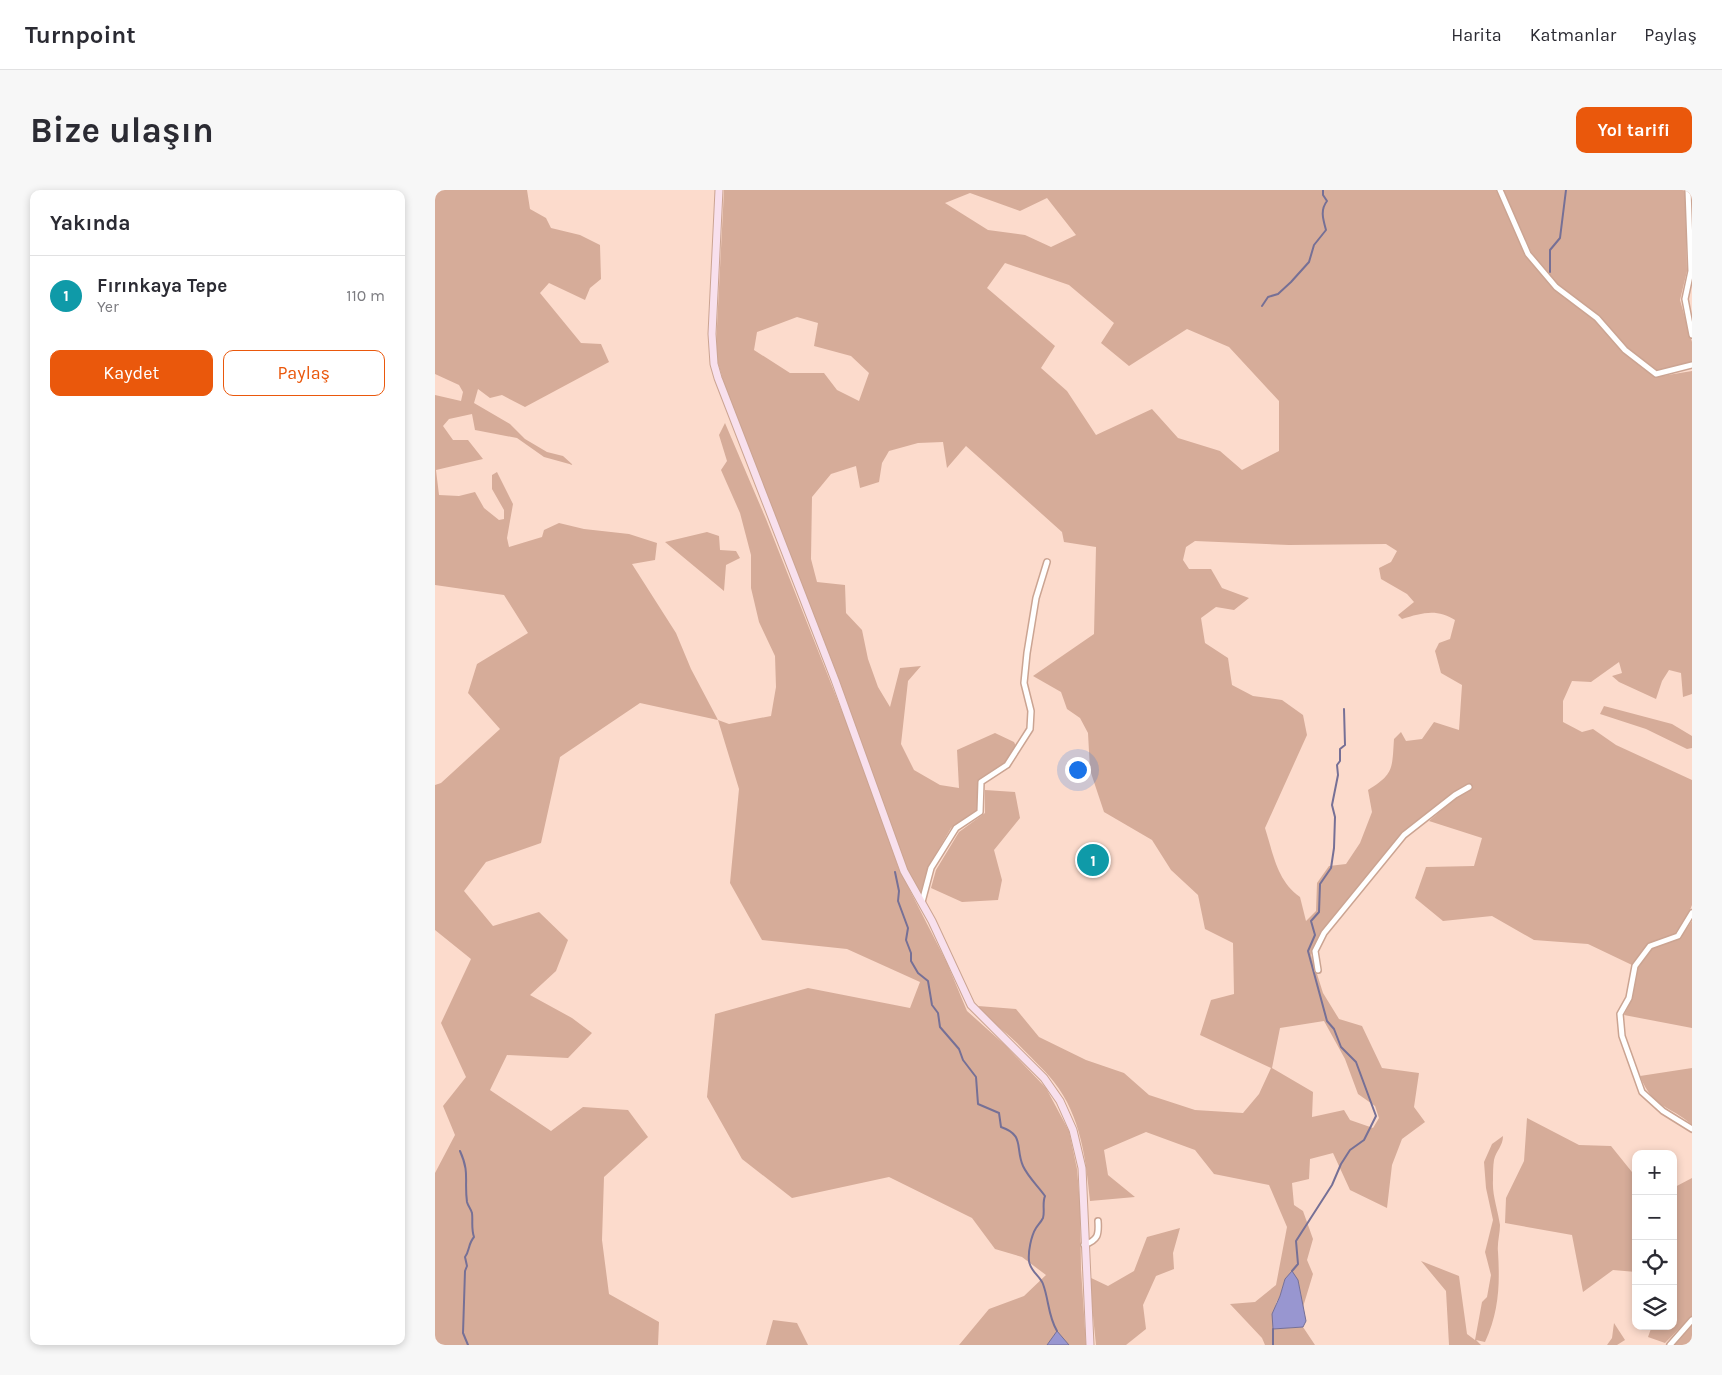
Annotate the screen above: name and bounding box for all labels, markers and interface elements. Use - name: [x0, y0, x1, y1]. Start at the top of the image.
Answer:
- text: Turnpoint: [25, 21, 136, 49]
- text: Harita: [1451, 24, 1502, 46]
- text: Katmanlar: [1530, 24, 1616, 46]
- text: Paylaş: [1644, 24, 1697, 46]
- button: Yol tarifi: [1576, 107, 1692, 153]
- text: Bize ulaşın: [30, 110, 214, 151]
- text: Yakında: [50, 211, 131, 235]
- text: Fırınkaya Tepe: [97, 275, 227, 297]
- text: 1: [63, 286, 69, 305]
- text: 110 m: [346, 286, 385, 305]
- text: Yer: [97, 297, 119, 316]
- button: Kaydet: [50, 350, 213, 396]
- button: Paylaş: [223, 350, 385, 396]
- your location: [1065, 757, 1091, 783]
- pin: 1: [1077, 841, 1109, 879]
- map controls: [1632, 1150, 1677, 1330]
- button: +: [1632, 1150, 1677, 1195]
- button: −: [1632, 1195, 1677, 1240]
- button: locate: [1632, 1240, 1677, 1285]
- button: layers: [1632, 1285, 1677, 1330]

